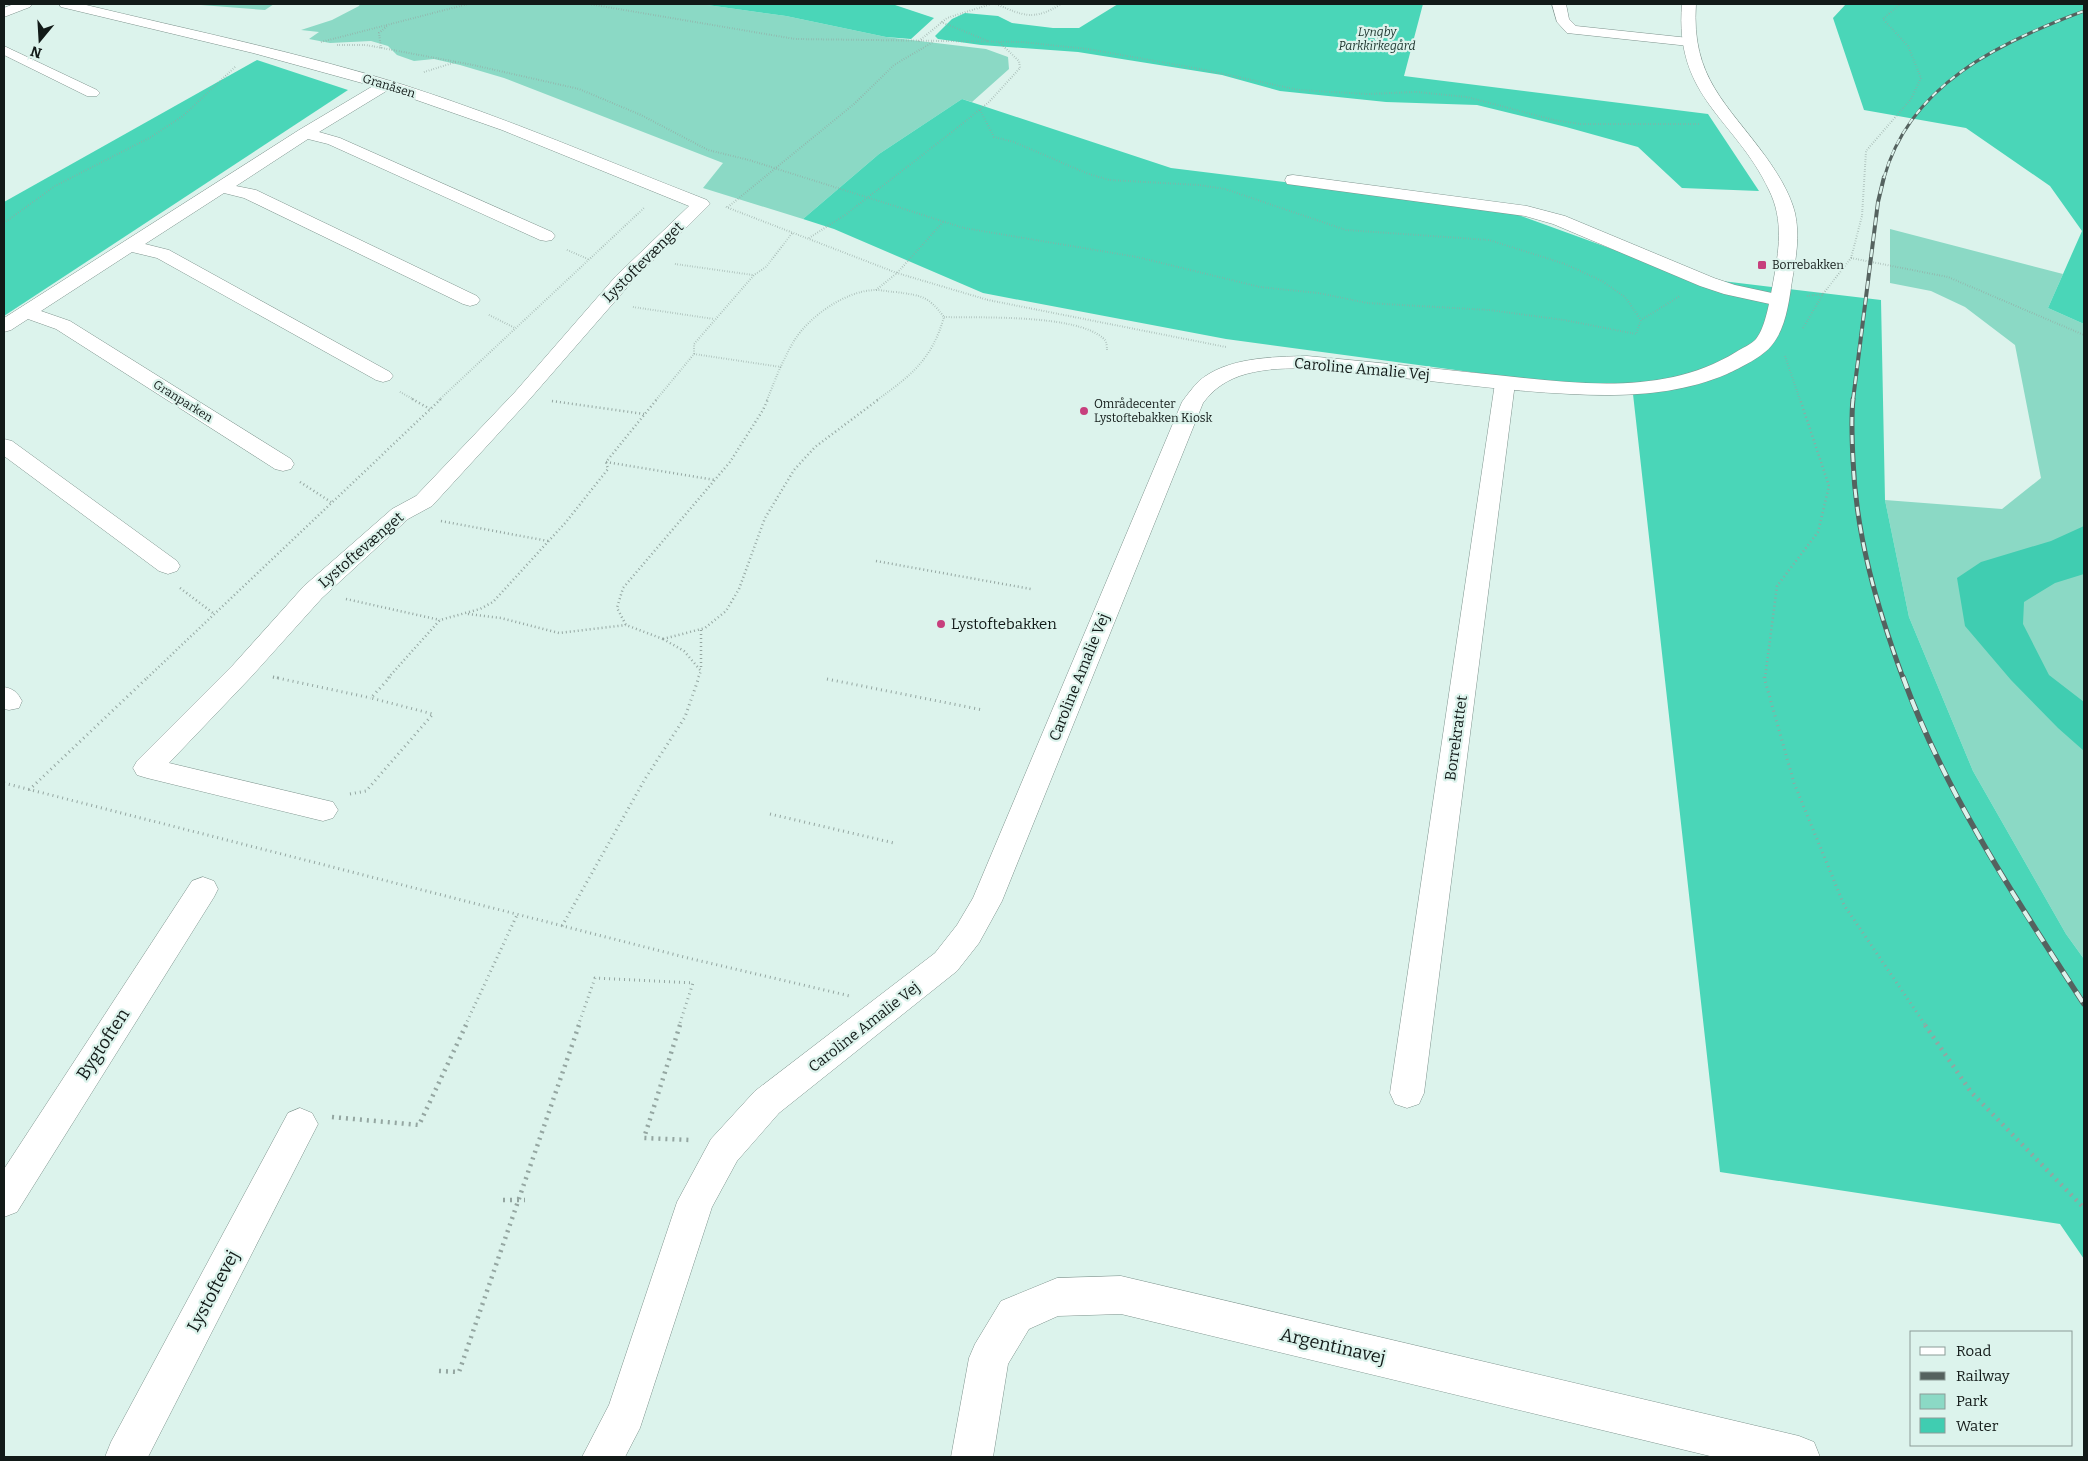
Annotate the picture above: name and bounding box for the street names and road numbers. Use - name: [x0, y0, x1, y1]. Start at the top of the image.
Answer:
- street label: Granåsen: [361, 71, 417, 101]
- street label: Lystoftevænget: [599, 218, 687, 306]
- street label: Caroline Amalie Vej: [1293, 354, 1431, 384]
- street label: Granparken: [151, 377, 216, 425]
- street label: Lystoftevænget: [315, 508, 408, 592]
- street label: Caroline Amalie Vej: [1045, 611, 1113, 743]
- street label: Borrekrattet: [1441, 694, 1471, 782]
- street label: Caroline Amalie Vej: [805, 978, 923, 1076]
- street label: Bygtoften: [72, 1004, 135, 1084]
- street label: Lystoftevej: [182, 1246, 244, 1336]
- street label: Argentinavej: [1278, 1323, 1388, 1369]

